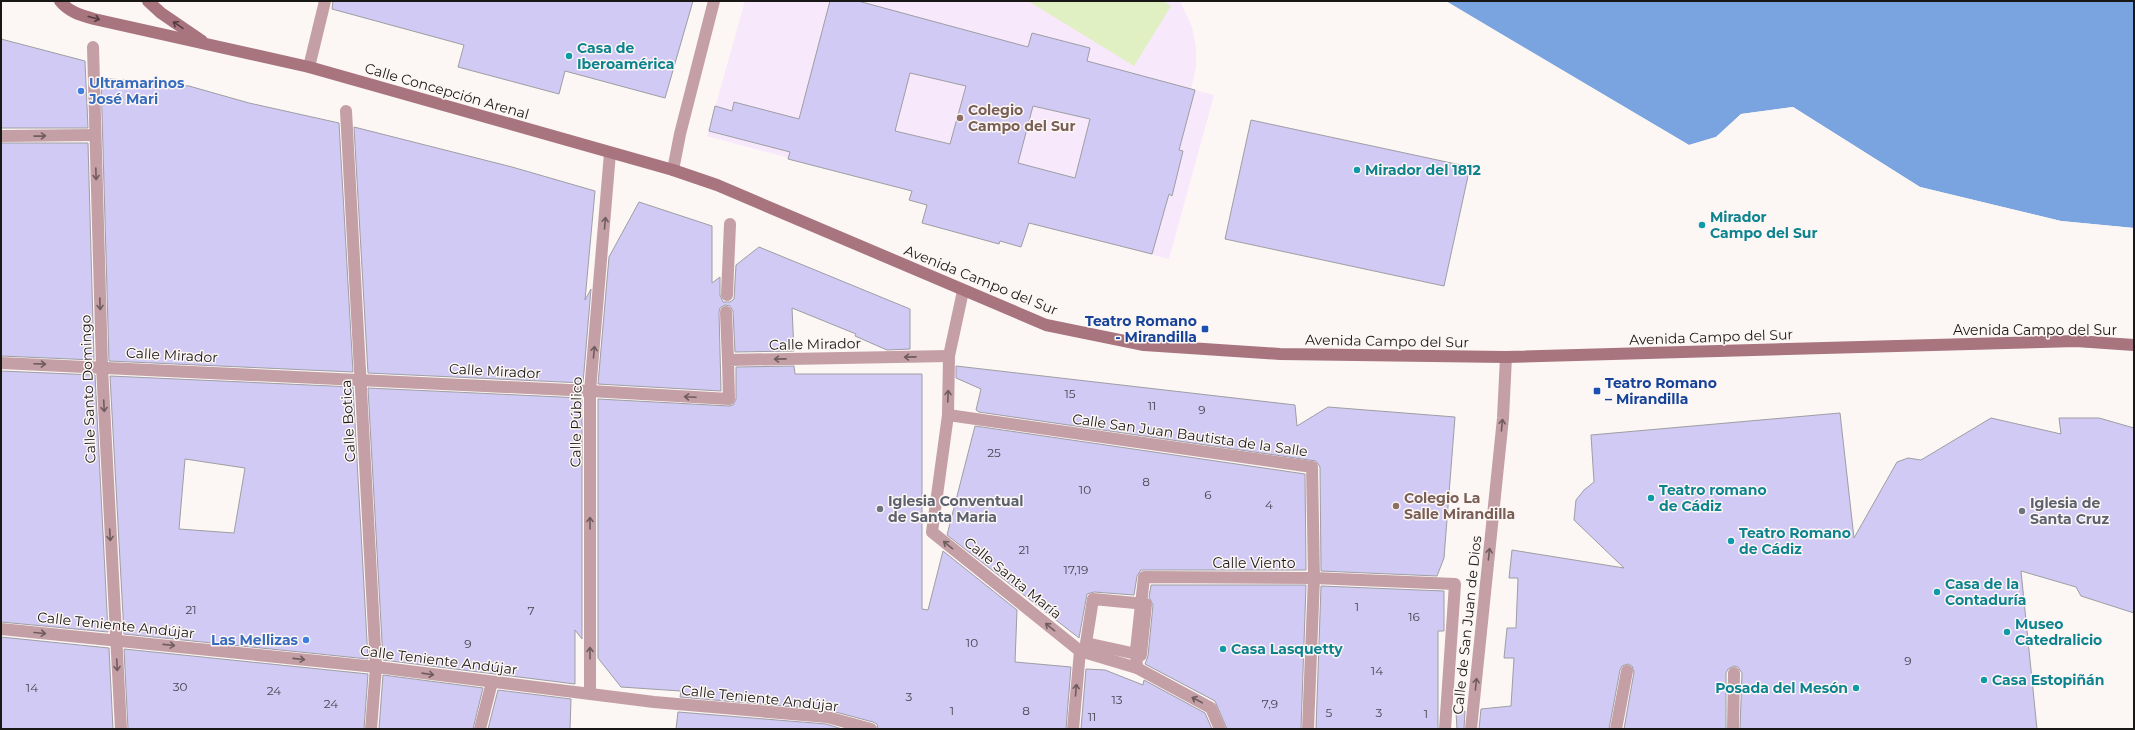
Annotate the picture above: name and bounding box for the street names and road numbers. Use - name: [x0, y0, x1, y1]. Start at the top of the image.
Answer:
- street label: Calle Concepción Arenal: [363, 59, 531, 123]
- street label: Avenida Campo del Sur: [902, 241, 1061, 319]
- street label: Calle Santo Domingo: [76, 314, 100, 464]
- street label: Avenida Campo del Sur: [1953, 321, 2117, 339]
- street label: Avenida Campo del Sur: [1629, 325, 1794, 349]
- street label: Avenida Campo del Sur: [1305, 331, 1470, 351]
- street label: Calle Mirador: [769, 334, 862, 354]
- street label: Calle Mirador: [126, 344, 219, 366]
- street label: Calle Mirador: [449, 360, 542, 382]
- street label: Calle Público: [566, 376, 586, 468]
- street label: Calle Botica: [337, 379, 359, 463]
- street label: Calle San Juan Bautista de la Salle: [1071, 410, 1309, 460]
- street label: Calle Santa María: [960, 533, 1066, 623]
- street label: Calle de San Juan de Dios: [1449, 535, 1485, 715]
- street label: Calle Viento: [1212, 554, 1296, 572]
- street label: Calle Teniente Andújar: [36, 608, 196, 642]
- street label: Calle Teniente Andújar: [359, 641, 519, 679]
- street label: Calle Teniente Andújar: [680, 681, 840, 715]

